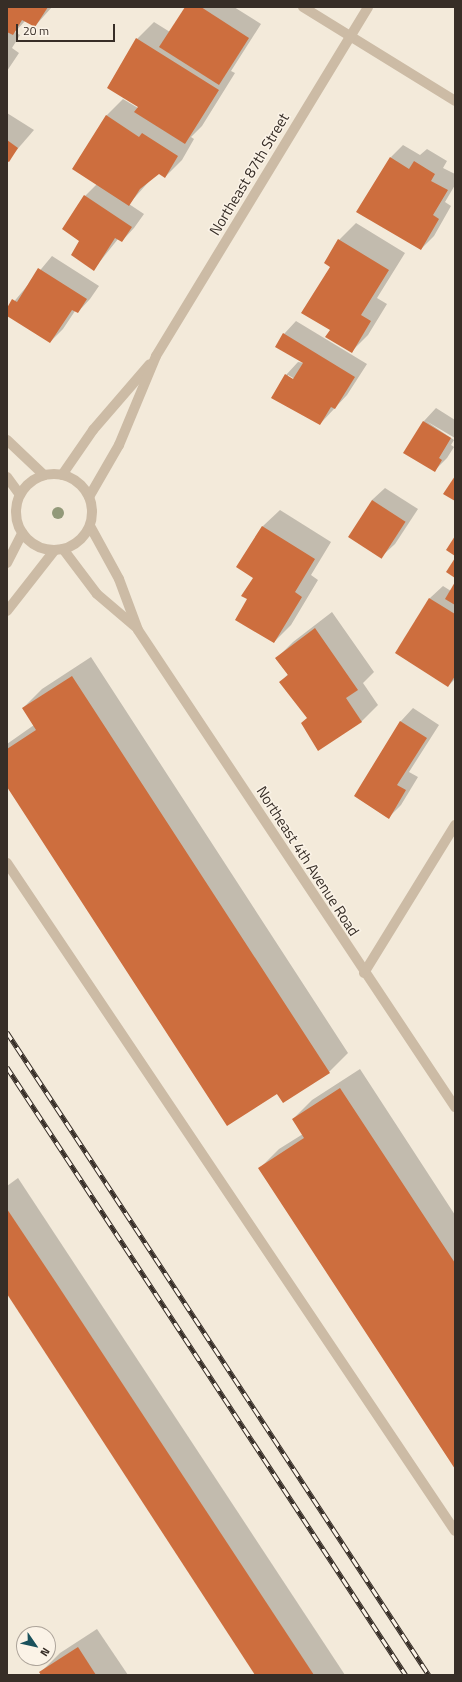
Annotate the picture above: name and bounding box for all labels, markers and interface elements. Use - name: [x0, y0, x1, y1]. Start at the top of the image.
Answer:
- scale bar: [18, 16, 117, 42]
- text: 20 m: [23, 21, 49, 40]
- street label: Northeast 87th Street: [205, 110, 293, 238]
- street label: Northeast 4th Avenue Road: [253, 783, 363, 939]
- north arrow: [16, 1626, 56, 1666]
- text: N: [36, 1645, 54, 1660]

